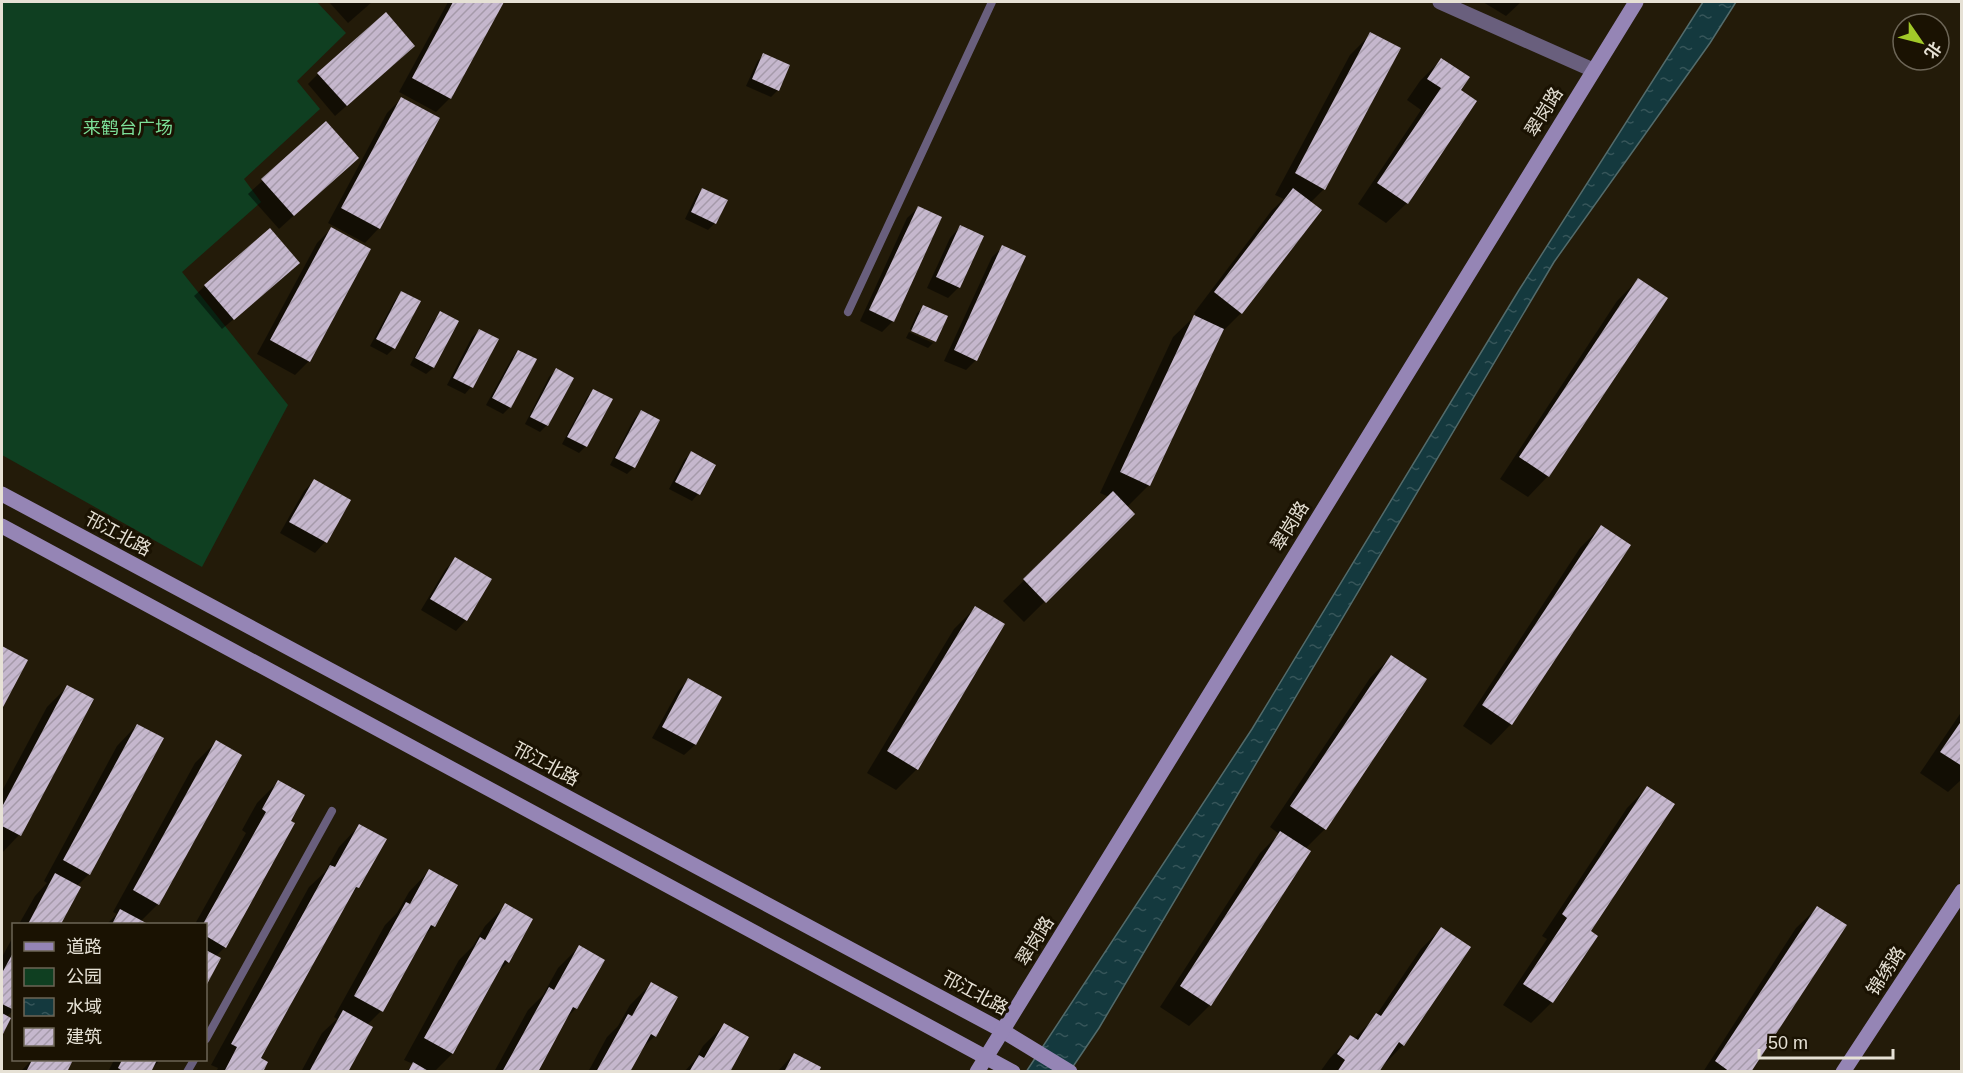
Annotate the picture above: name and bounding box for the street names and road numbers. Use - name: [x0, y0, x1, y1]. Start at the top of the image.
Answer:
- street label: 翠岗路: [1521, 84, 1567, 140]
- street label: 翠岗路: [1267, 498, 1313, 554]
- street label: 邗江北路: [82, 508, 154, 560]
- street label: 邗江北路: [510, 738, 582, 790]
- street label: 翠岗路: [1012, 913, 1058, 969]
- street label: 锦绣路: [1863, 943, 1909, 999]
- street label: 邗江北路: [939, 967, 1011, 1019]

